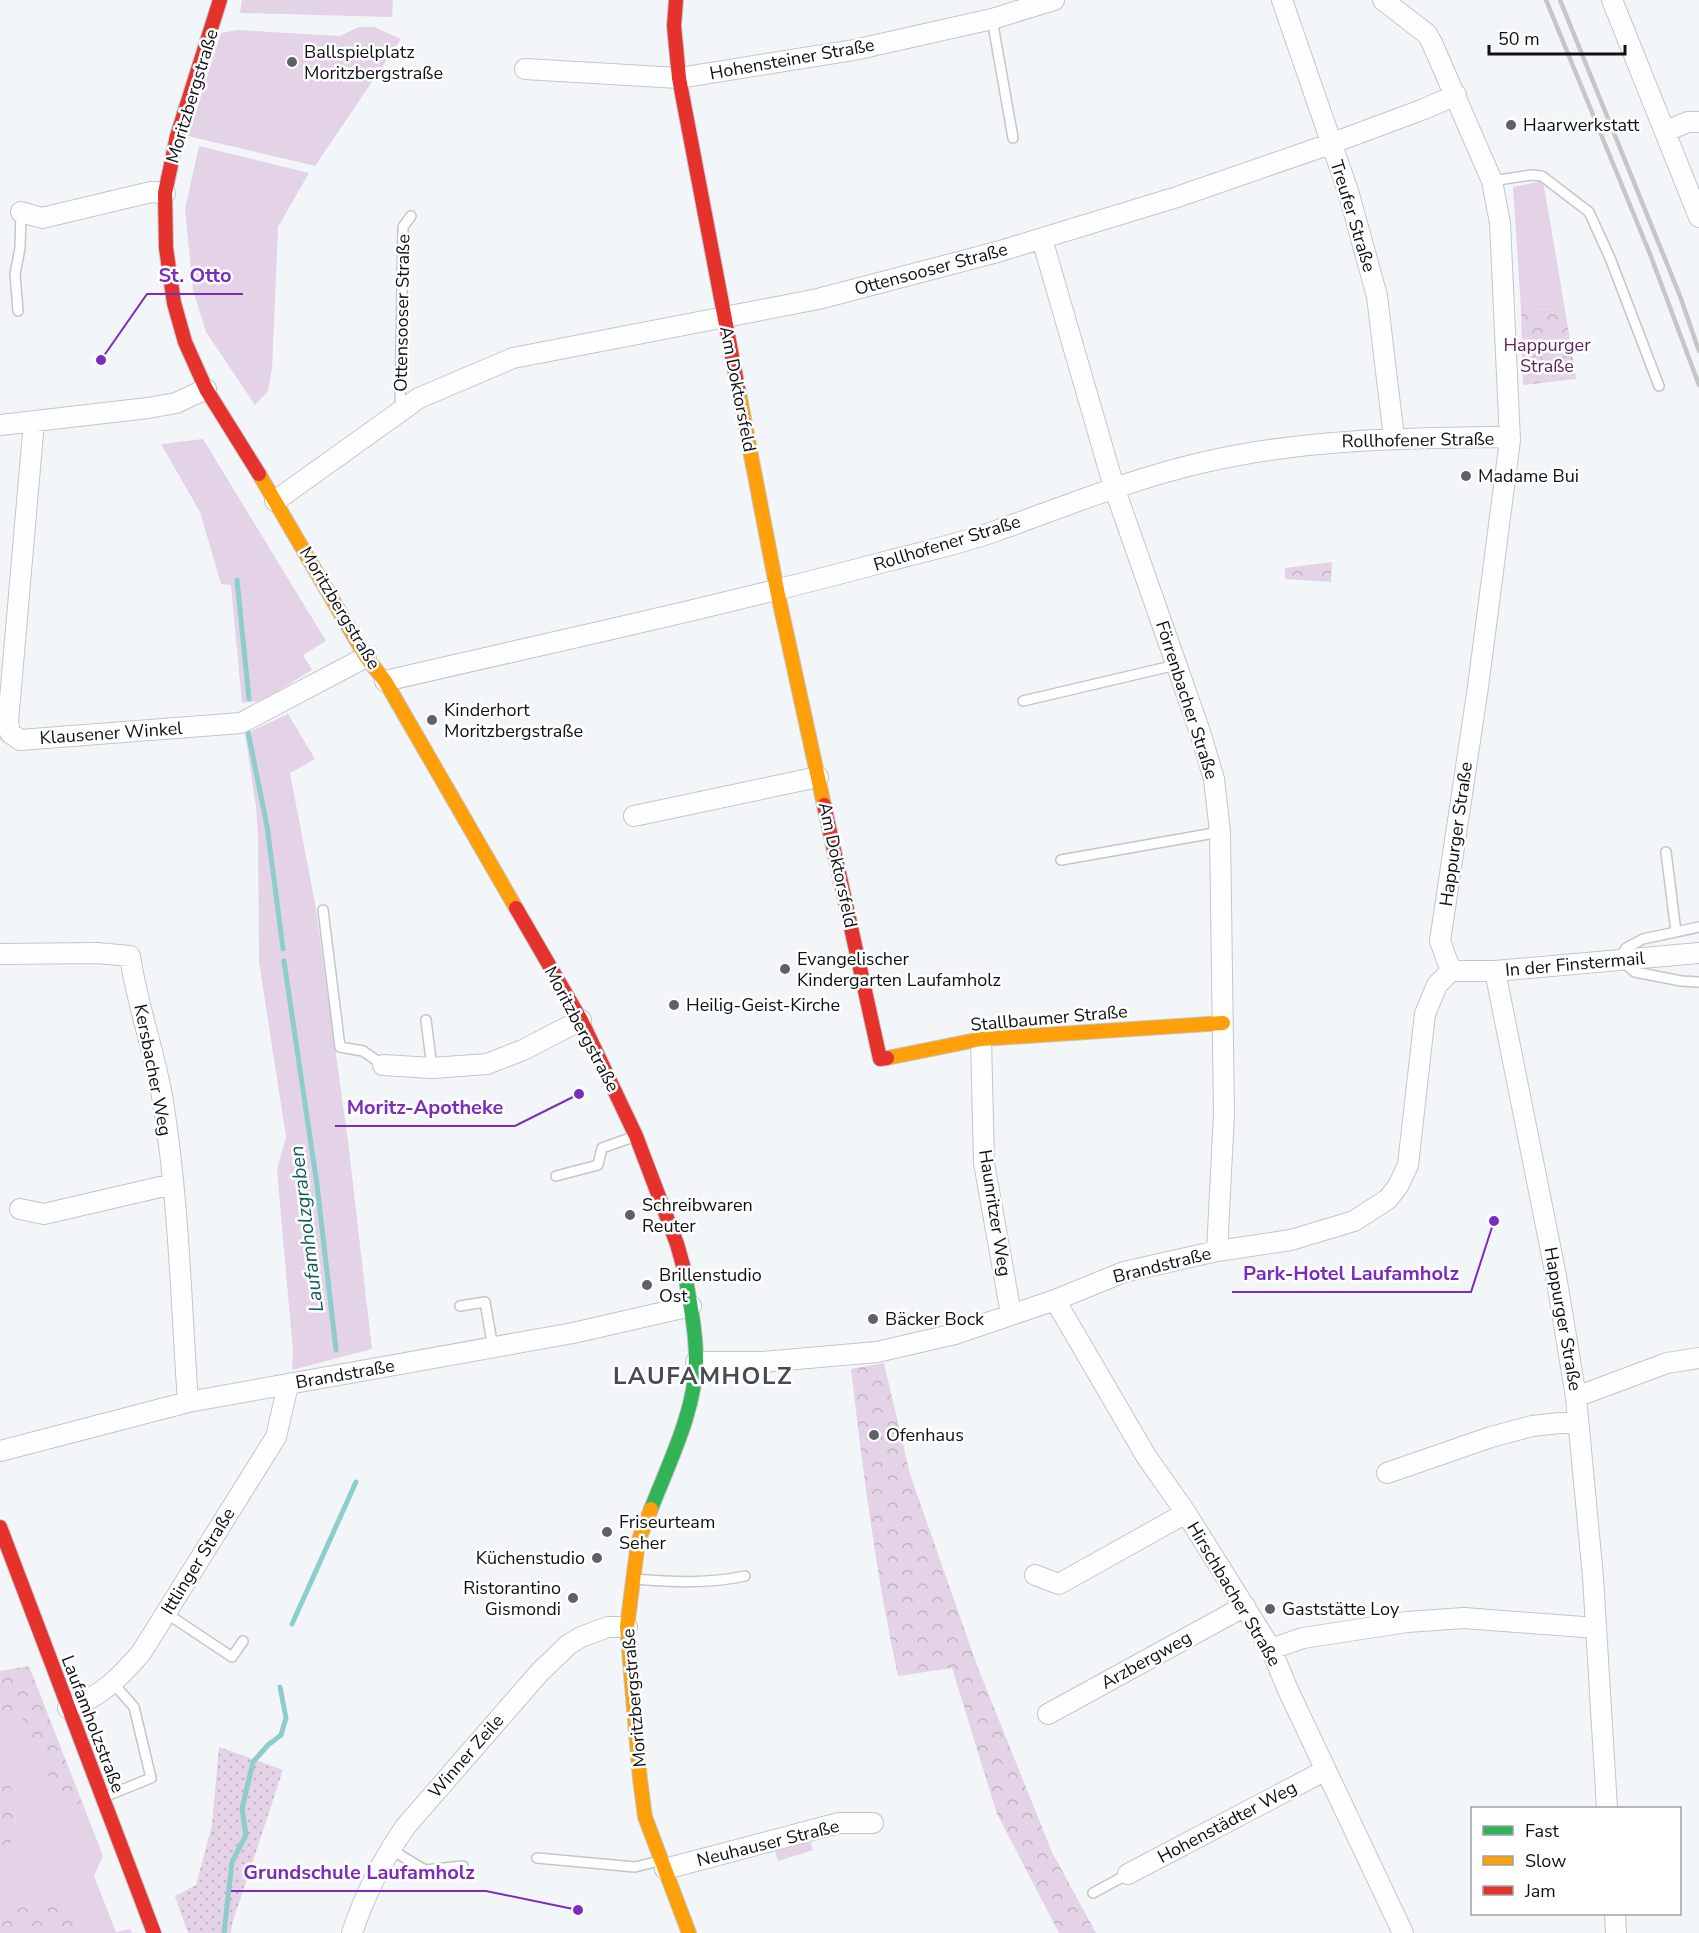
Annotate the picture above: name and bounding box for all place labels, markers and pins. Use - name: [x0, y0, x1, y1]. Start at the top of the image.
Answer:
- place label: Ballspielplatz Moritzbergstraße: [304, 40, 443, 85]
- marker: Ballspielplatz Moritzbergstraße: [285, 55, 299, 69]
- place label: Haarwerkstatt: [1523, 113, 1640, 137]
- marker: Haarwerkstatt: [1504, 118, 1518, 132]
- callout: St. Otto: [147, 256, 243, 294]
- place label: Madame Bui: [1478, 464, 1579, 488]
- marker: Madame Bui: [1459, 469, 1473, 483]
- place label: Kinderhort Moritzbergstraße: [444, 698, 583, 743]
- marker: Kinderhort Moritzbergstraße: [425, 713, 439, 727]
- place label: Evangelischer Kindergarten Laufamholz: [797, 947, 1001, 992]
- marker: Evangelischer Kindergarten Laufamholz: [778, 962, 792, 976]
- place label: Heilig-Geist-Kirche: [686, 993, 840, 1017]
- marker: Heilig-Geist-Kirche: [667, 998, 681, 1012]
- callout: Moritz-Apotheke: [335, 1088, 515, 1126]
- place label: Schreibwaren Reuter: [642, 1193, 753, 1238]
- marker: Schreibwaren Reuter: [623, 1208, 637, 1222]
- callout: Park-Hotel Laufamholz: [1232, 1254, 1471, 1292]
- place label: Brillenstudio Ost: [659, 1263, 762, 1308]
- marker: Brillenstudio Ost: [640, 1278, 654, 1292]
- place label: Bäcker Bock: [885, 1307, 985, 1331]
- marker: Bäcker Bock: [866, 1312, 880, 1326]
- place label: Ofenhaus: [886, 1423, 964, 1447]
- marker: Ofenhaus: [867, 1428, 881, 1442]
- place label: Friseurteam Seher: [619, 1510, 715, 1555]
- marker: Friseurteam Seher: [600, 1525, 614, 1539]
- place label: Küchenstudio: [476, 1546, 585, 1570]
- marker: Küchenstudio: [590, 1551, 604, 1565]
- place label: Ristorantino Gismondi: [463, 1576, 561, 1621]
- marker: Ristorantino Gismondi: [566, 1591, 580, 1605]
- place label: Gaststätte Loy: [1282, 1597, 1400, 1621]
- marker: Gaststätte Loy: [1263, 1602, 1277, 1616]
- callout: Grundschule Laufamholz: [231, 1853, 486, 1891]

